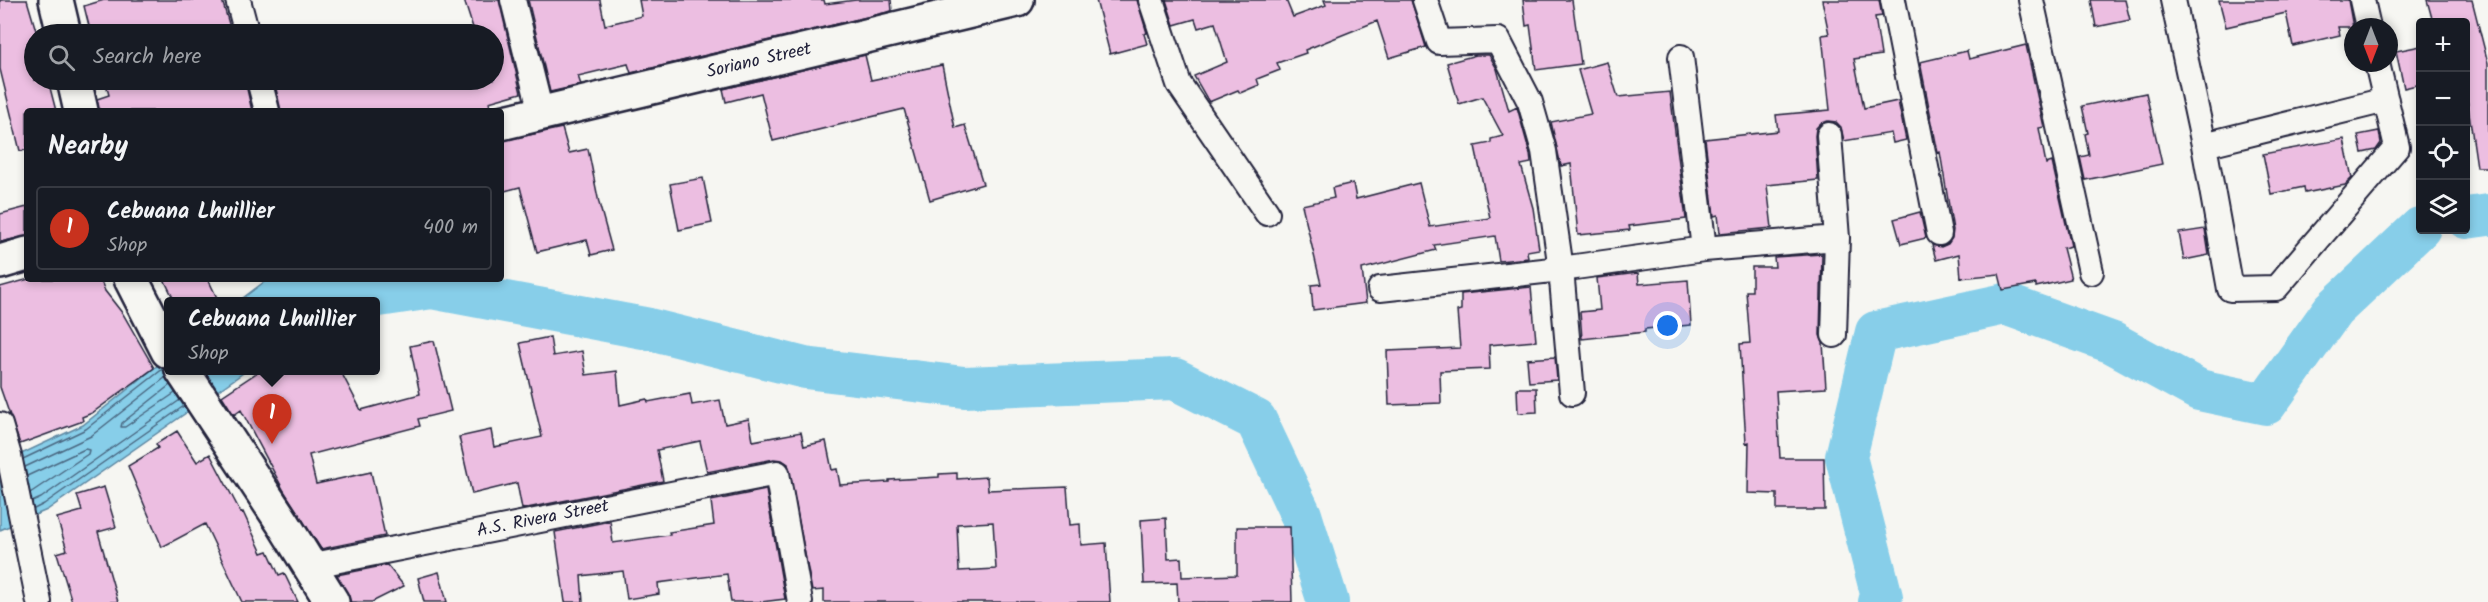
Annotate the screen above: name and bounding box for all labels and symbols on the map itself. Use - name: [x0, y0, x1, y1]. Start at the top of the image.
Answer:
- north arrow: [2344, 18, 2398, 72]
- street label: Soriano Street: [704, 35, 815, 87]
- your location: [1653, 311, 1682, 340]
- pin: 1: [252, 394, 292, 444]
- street label: A.S. Rivera Street: [474, 492, 613, 546]

